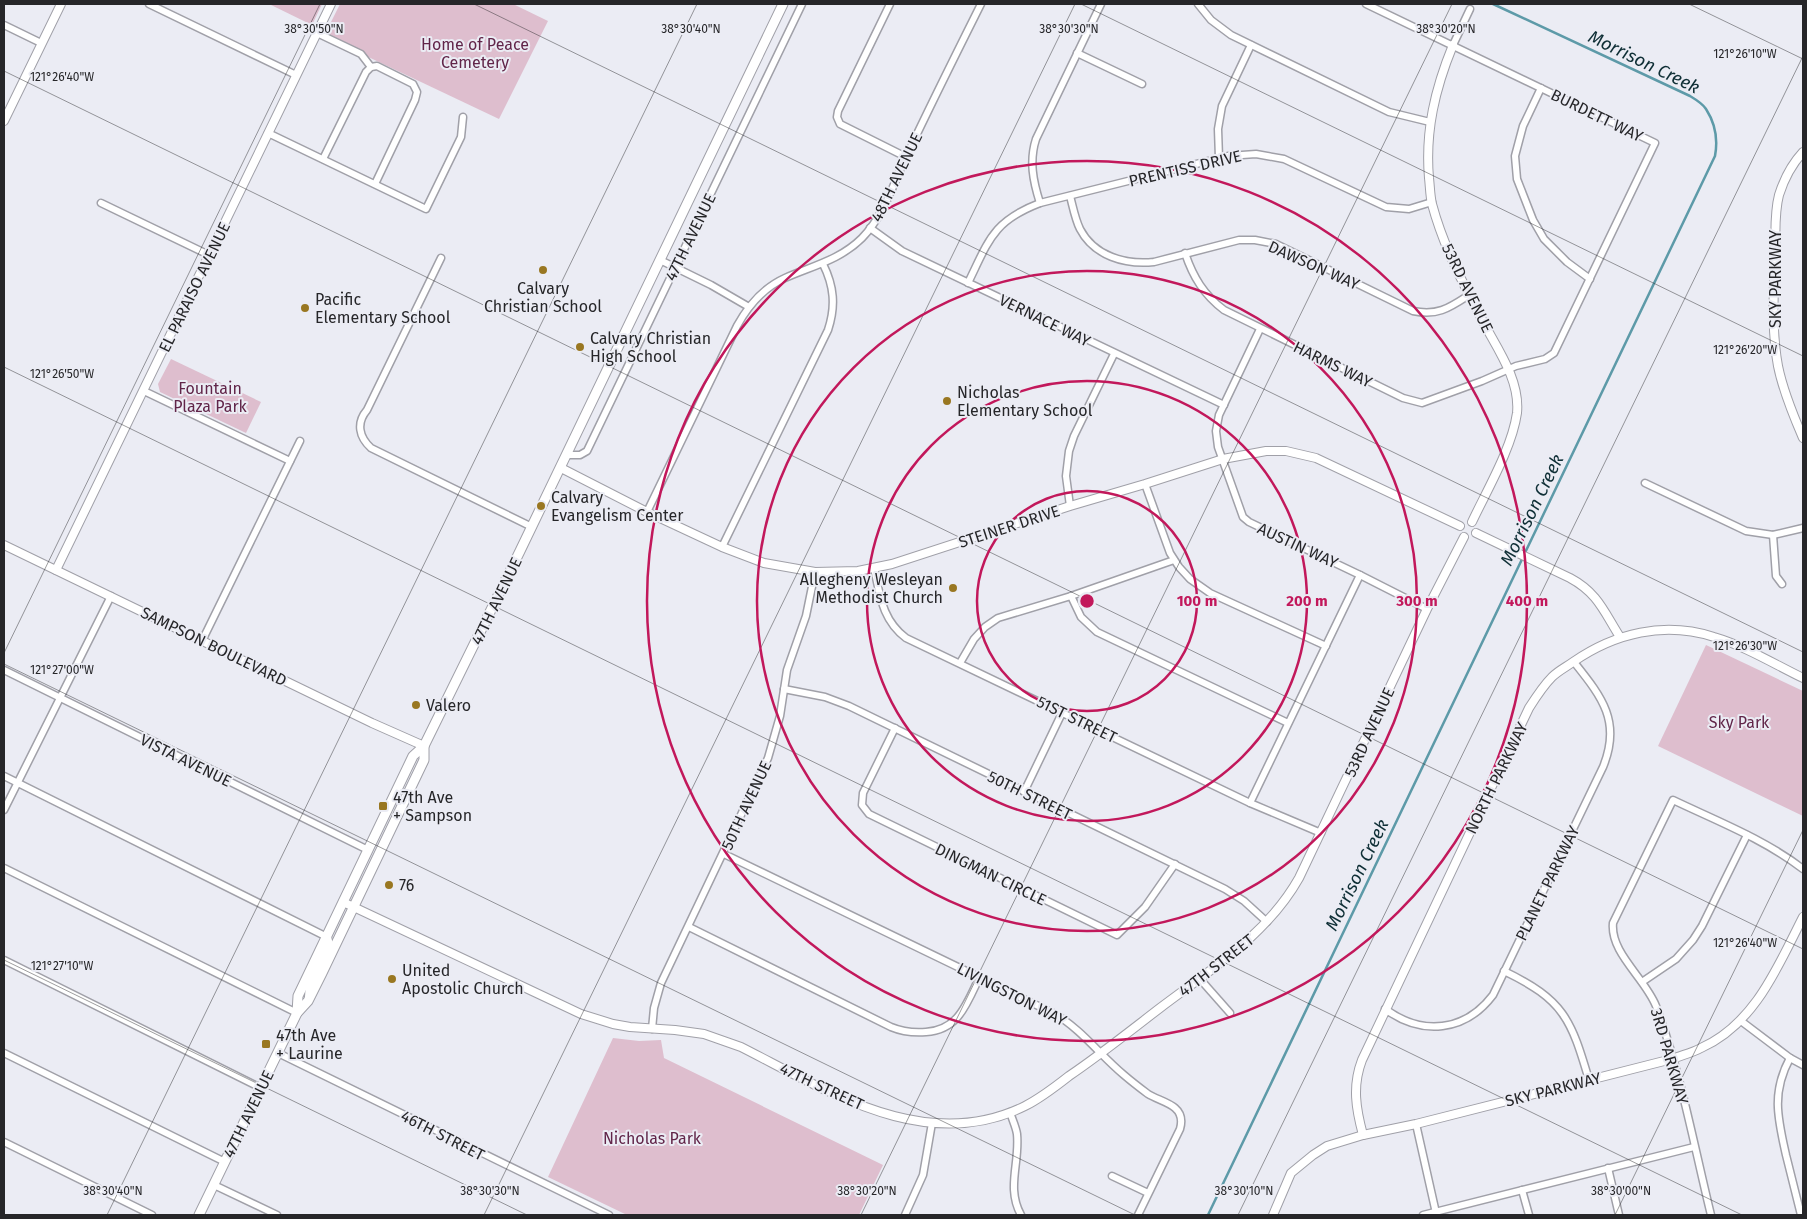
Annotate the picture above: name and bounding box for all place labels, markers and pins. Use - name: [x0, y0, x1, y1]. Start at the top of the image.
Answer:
- marker: Calvary Christian School: [537, 264, 549, 276]
- place label: Calvary Christian School: [484, 279, 602, 316]
- place label: Pacific Elementary School: [315, 290, 451, 327]
- marker: Pacific Elementary School: [299, 302, 311, 314]
- place label: Calvary Christian High School: [590, 329, 711, 366]
- marker: Calvary Christian High School: [574, 341, 586, 353]
- place label: Nicholas Elementary School: [957, 383, 1093, 420]
- marker: Nicholas Elementary School: [941, 395, 953, 407]
- place label: Calvary Evangelism Center: [551, 488, 684, 525]
- marker: Calvary Evangelism Center: [535, 500, 547, 512]
- place label: Allegheny Wesleyan Methodist Church: [800, 570, 943, 607]
- marker: Allegheny Wesleyan Methodist Church: [947, 582, 959, 594]
- centre of rings: [1078, 592, 1096, 610]
- place label: Valero: [426, 696, 471, 715]
- marker: Valero: [410, 699, 422, 711]
- place label: 47th Ave + Sampson: [393, 788, 472, 825]
- marker: 47th Ave + Sampson: [377, 800, 389, 812]
- place label: 76: [399, 876, 414, 895]
- marker: 76: [383, 879, 395, 891]
- place label: United Apostolic Church: [402, 961, 524, 998]
- marker: United Apostolic Church: [386, 973, 398, 985]
- place label: 47th Ave + Laurine: [276, 1026, 343, 1063]
- marker: 47th Ave + Laurine: [260, 1038, 272, 1050]

